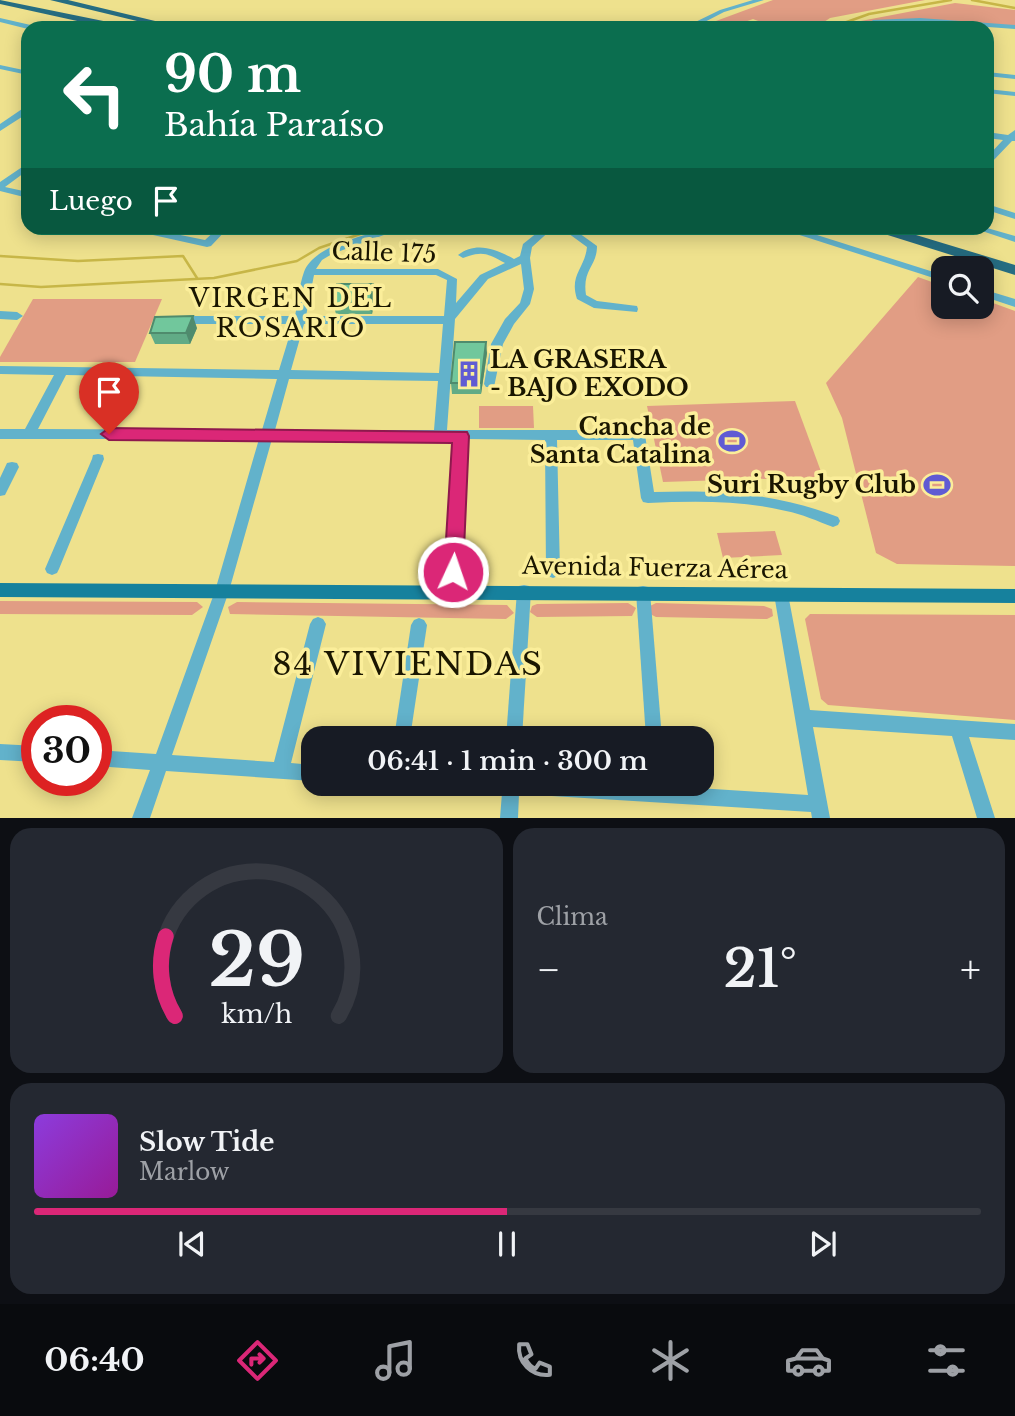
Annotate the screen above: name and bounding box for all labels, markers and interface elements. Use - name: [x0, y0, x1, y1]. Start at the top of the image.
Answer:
- text: 90 m: [164, 44, 301, 105]
- icon: left: [49, 49, 140, 140]
- text: Bahía Paraíso: [164, 105, 384, 145]
- icon: arrive: [147, 182, 185, 220]
- text: Luego: [49, 185, 133, 217]
- street label: Calle 175: [331, 236, 437, 269]
- map controls: [931, 256, 994, 319]
- button: search: [931, 256, 994, 319]
- district label: VIRGEN DEL ROSARIO: [188, 282, 393, 344]
- place label: LA GRASERA - BAJO EXODO: [490, 345, 689, 402]
- building icon: LA GRASERA - BAJO EXODO: [454, 359, 484, 389]
- pin: [79, 362, 139, 434]
- icon: arrive: [90, 373, 128, 411]
- place label: Cancha de Santa Catalina: [530, 412, 711, 469]
- sports icon: Cancha de Santa Catalina: [717, 426, 747, 456]
- place label: Suri Rugby Club: [707, 470, 916, 499]
- sports icon: Suri Rugby Club: [922, 470, 952, 500]
- position arrow: [416, 535, 490, 609]
- street label: Avenida Fuerza Aérea: [521, 551, 789, 584]
- district label: 84 VIVIENDAS: [272, 644, 544, 684]
- speed limit sign: 30: [21, 705, 112, 796]
- text: 06:41 · 1 min · 300 m: [367, 745, 648, 777]
- text: Clima: [537, 903, 608, 931]
- text: 29: [208, 916, 304, 1007]
- text: 21°: [724, 937, 797, 1001]
- text: −: [537, 946, 561, 993]
- text: +: [960, 946, 981, 993]
- text: km/h: [221, 999, 292, 1030]
- text: Slow Tide: [139, 1126, 275, 1158]
- text: Marlow: [139, 1158, 229, 1186]
- icon: previous: [173, 1225, 211, 1263]
- icon: pause: [488, 1225, 526, 1263]
- icon: next: [804, 1225, 842, 1263]
- icon: directions: [233, 1336, 282, 1385]
- icon: music: [371, 1336, 420, 1385]
- icon: phone: [509, 1336, 558, 1385]
- icon: climate: [646, 1336, 695, 1385]
- icon: car: [784, 1336, 833, 1385]
- icon: filters: [922, 1336, 971, 1385]
- text: 06:40: [44, 1340, 145, 1380]

